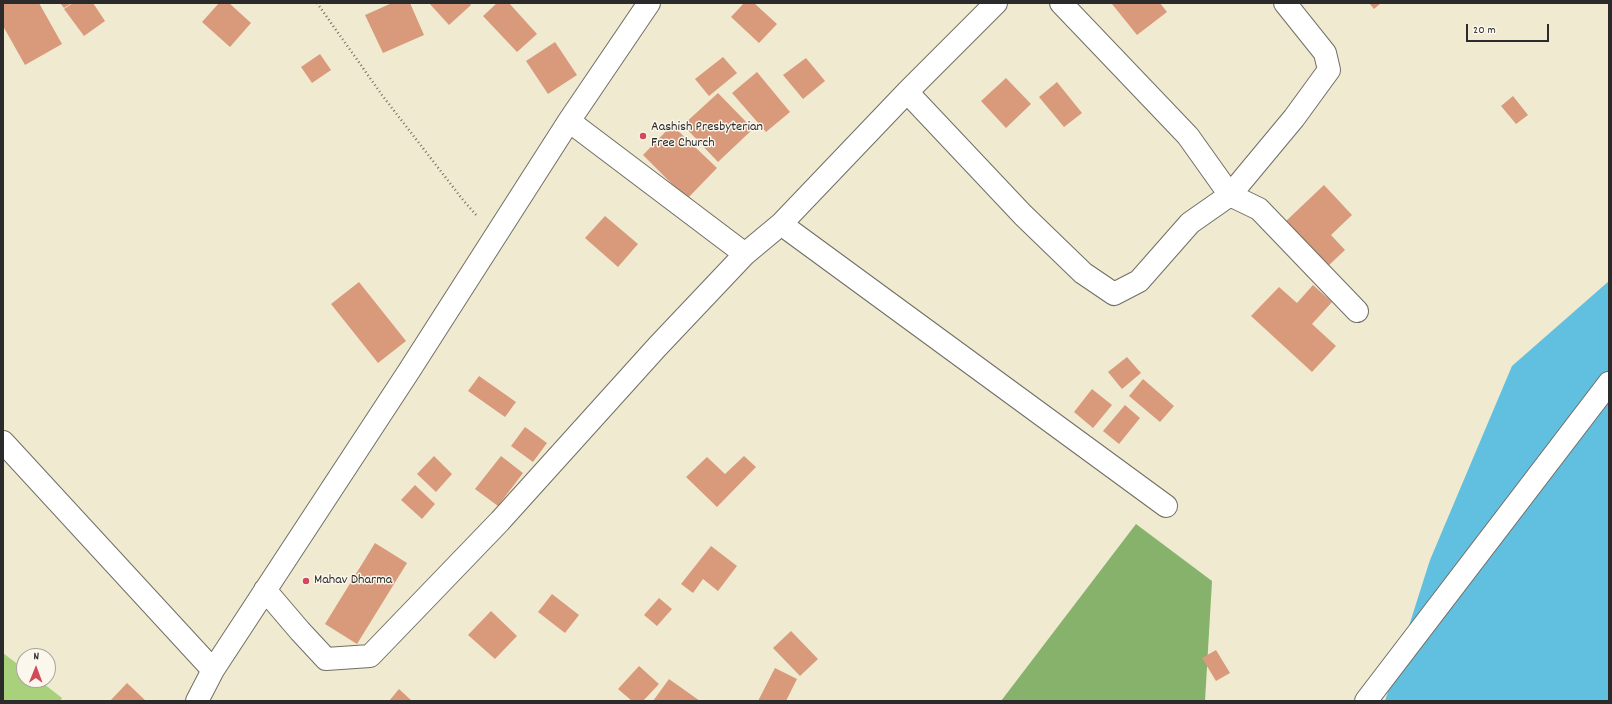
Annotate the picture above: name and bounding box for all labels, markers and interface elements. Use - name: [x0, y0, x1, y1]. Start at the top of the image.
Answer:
- scale bar: [1468, 16, 1551, 42]
- text: 20 m: [1473, 22, 1496, 39]
- place label: Aashish Presbyterian Free Church: [651, 120, 763, 152]
- marker: Aashish Presbyterian Free Church: [638, 131, 648, 141]
- place label: Mahav Dharma: [314, 573, 392, 589]
- marker: Mahav Dharma: [301, 576, 311, 586]
- north arrow: [16, 648, 56, 688]
- text: N: [33, 649, 39, 665]

